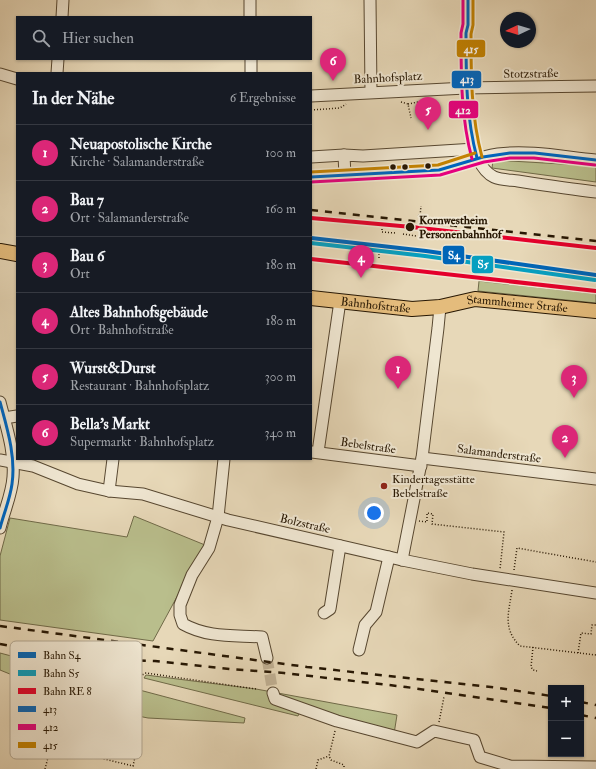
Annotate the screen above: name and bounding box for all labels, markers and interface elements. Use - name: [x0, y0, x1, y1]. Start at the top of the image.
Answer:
- north arrow: [500, 12, 536, 48]
- search box: [16, 16, 312, 60]
- icon: search: [30, 27, 52, 49]
- text: Hier suchen: [62, 29, 134, 48]
- line badge: 415: [456, 39, 486, 58]
- text: 415: [463, 43, 478, 57]
- pin: 6: [320, 48, 346, 81]
- street label: Stotzstraße: [503, 66, 559, 82]
- street label: Bahnhofsplatz: [353, 69, 423, 87]
- line badge: 413: [451, 70, 482, 89]
- text: 413: [459, 73, 474, 87]
- text: In der Nähe: [32, 88, 114, 109]
- text: 6 Ergebnisse: [230, 90, 296, 106]
- pin: 5: [415, 97, 441, 130]
- line badge: 412: [448, 100, 479, 119]
- text: 412: [454, 104, 471, 118]
- text: Neuapostolische Kirche: [70, 135, 212, 154]
- text: 1: [43, 145, 47, 161]
- text: 100 m: [265, 145, 296, 161]
- text: Kirche · Salamanderstraße: [70, 154, 204, 170]
- unlabelled marker: [423, 161, 433, 171]
- unlabelled marker: [388, 162, 398, 172]
- unlabelled marker: [400, 162, 410, 172]
- text: Bau 7: [70, 191, 104, 210]
- text: 2: [42, 201, 48, 217]
- text: 160 m: [265, 201, 296, 217]
- text: Ort · Salamanderstraße: [70, 210, 189, 226]
- place label: Kornwestheim Personenbahnhof: [419, 213, 504, 242]
- marker: Kornwestheim Personenbahnhof: [404, 221, 416, 233]
- pin: 4: [348, 245, 374, 278]
- line badge: S4: [442, 245, 465, 265]
- text: Bau 6: [70, 247, 104, 266]
- text: S4: [448, 249, 461, 263]
- line badge: S5: [471, 255, 494, 274]
- text: 3: [43, 257, 48, 273]
- text: 180 m: [266, 257, 296, 273]
- text: S5: [478, 258, 489, 271]
- text: Ort: [70, 266, 90, 282]
- street label: Stammheimer Straße: [465, 291, 568, 316]
- street label: Bahnhofstraße: [340, 294, 411, 316]
- text: Altes Bahnhofsgebäude: [70, 303, 208, 322]
- text: 4: [41, 313, 49, 329]
- text: 180 m: [266, 313, 296, 329]
- text: Ort · Bahnhofstraße: [70, 322, 174, 338]
- pin: 1: [385, 356, 411, 389]
- text: Wurst&Durst: [70, 359, 156, 378]
- pin: 3: [561, 365, 587, 398]
- text: 5: [42, 369, 48, 385]
- text: 300 m: [265, 369, 296, 385]
- text: Restaurant · Bahnhofsplatz: [70, 378, 209, 394]
- text: Bella's Markt: [70, 415, 150, 434]
- text: 6: [42, 425, 48, 441]
- text: 340 m: [265, 425, 296, 441]
- pin: 2: [552, 425, 578, 458]
- text: Supermarkt · Bahnhofsplatz: [70, 434, 214, 450]
- street label: Bebelstraße: [339, 435, 397, 457]
- street label: Salamanderstraße: [456, 441, 542, 467]
- place label: Kindertagesstätte Bebelstraße: [392, 472, 475, 501]
- marker: Kindertagesstätte Bebelstraße: [379, 481, 389, 491]
- your location: [364, 503, 384, 523]
- street label: Bolzstraße: [278, 511, 332, 537]
- legend: [10, 641, 142, 759]
- text: Bahn S4: [43, 649, 82, 662]
- text: Bahn S5: [43, 667, 80, 680]
- text: Bahn RE 8: [43, 685, 92, 698]
- map controls: [548, 685, 584, 757]
- button: +: [548, 685, 584, 721]
- text: 413: [43, 703, 57, 716]
- text: 412: [43, 721, 59, 734]
- button: −: [548, 721, 584, 757]
- text: 415: [43, 739, 58, 752]

